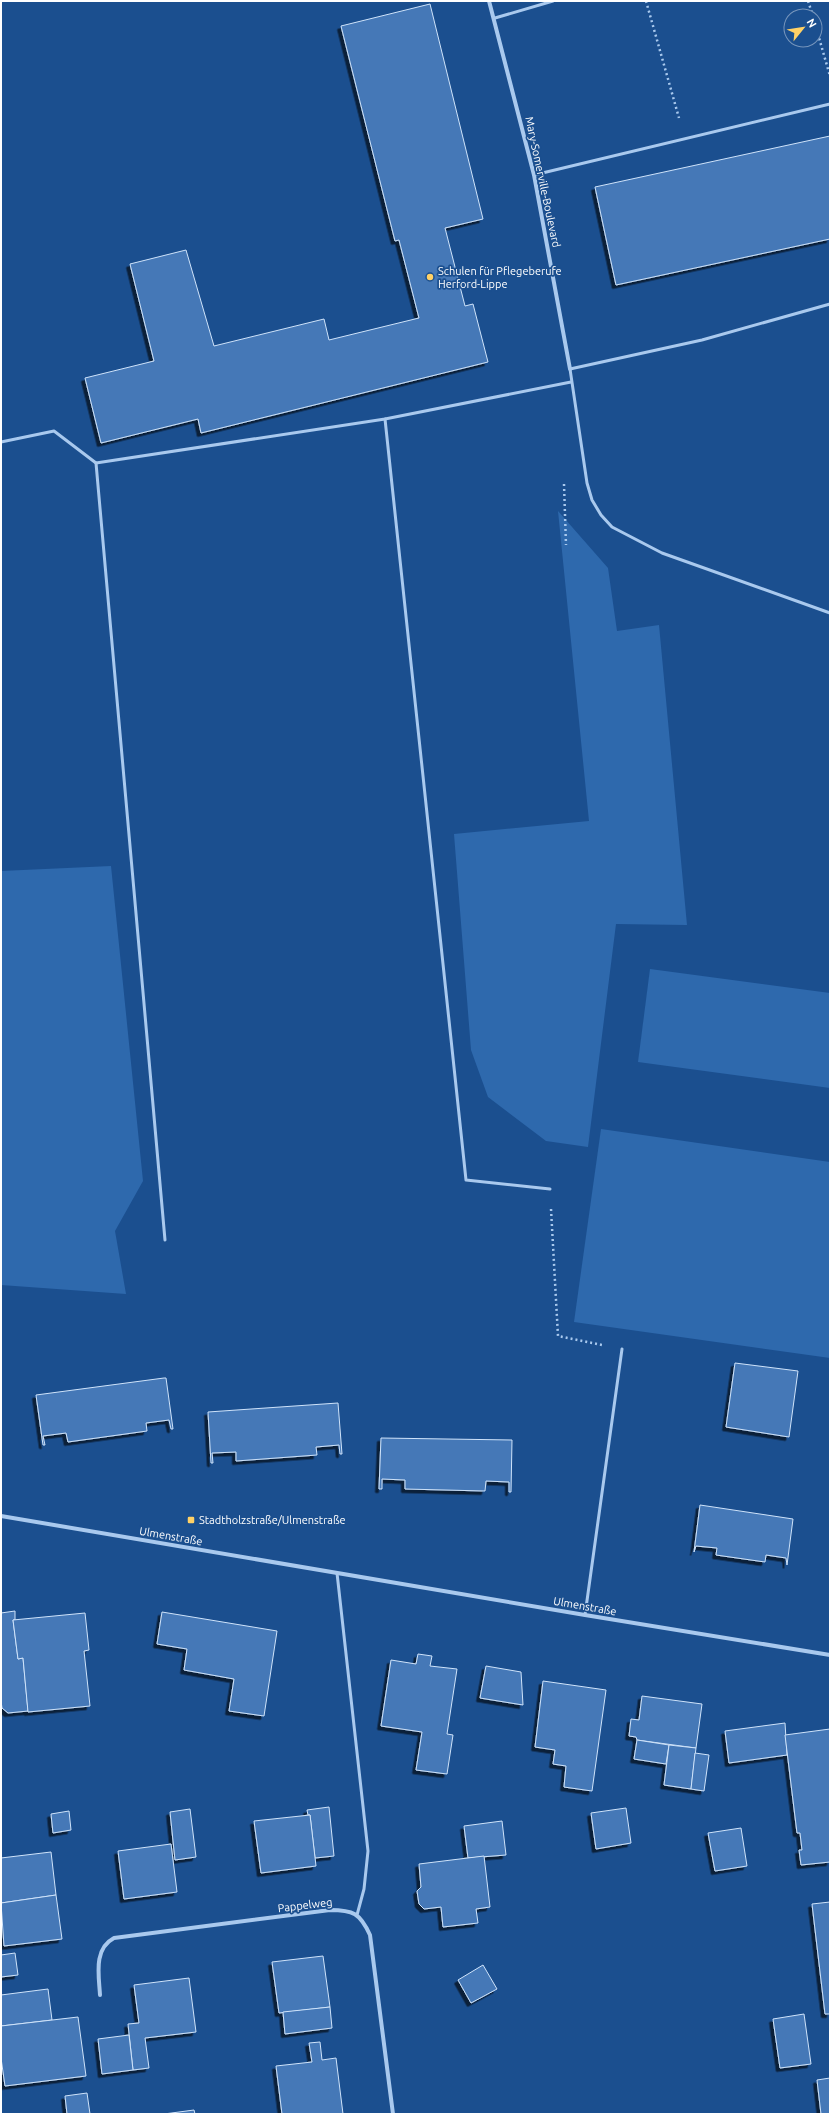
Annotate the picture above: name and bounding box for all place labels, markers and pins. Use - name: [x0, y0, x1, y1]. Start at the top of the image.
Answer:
- place label: Schulen für Pflegeberufe Herford-Lippe: [438, 265, 562, 290]
- marker: Schulen für Pflegeberufe Herford-Lippe: [425, 272, 435, 282]
- place label: Stadtholzstraße/Ulmenstraße: [199, 1514, 346, 1526]
- marker: Stadtholzstraße/Ulmenstraße: [186, 1515, 196, 1525]

